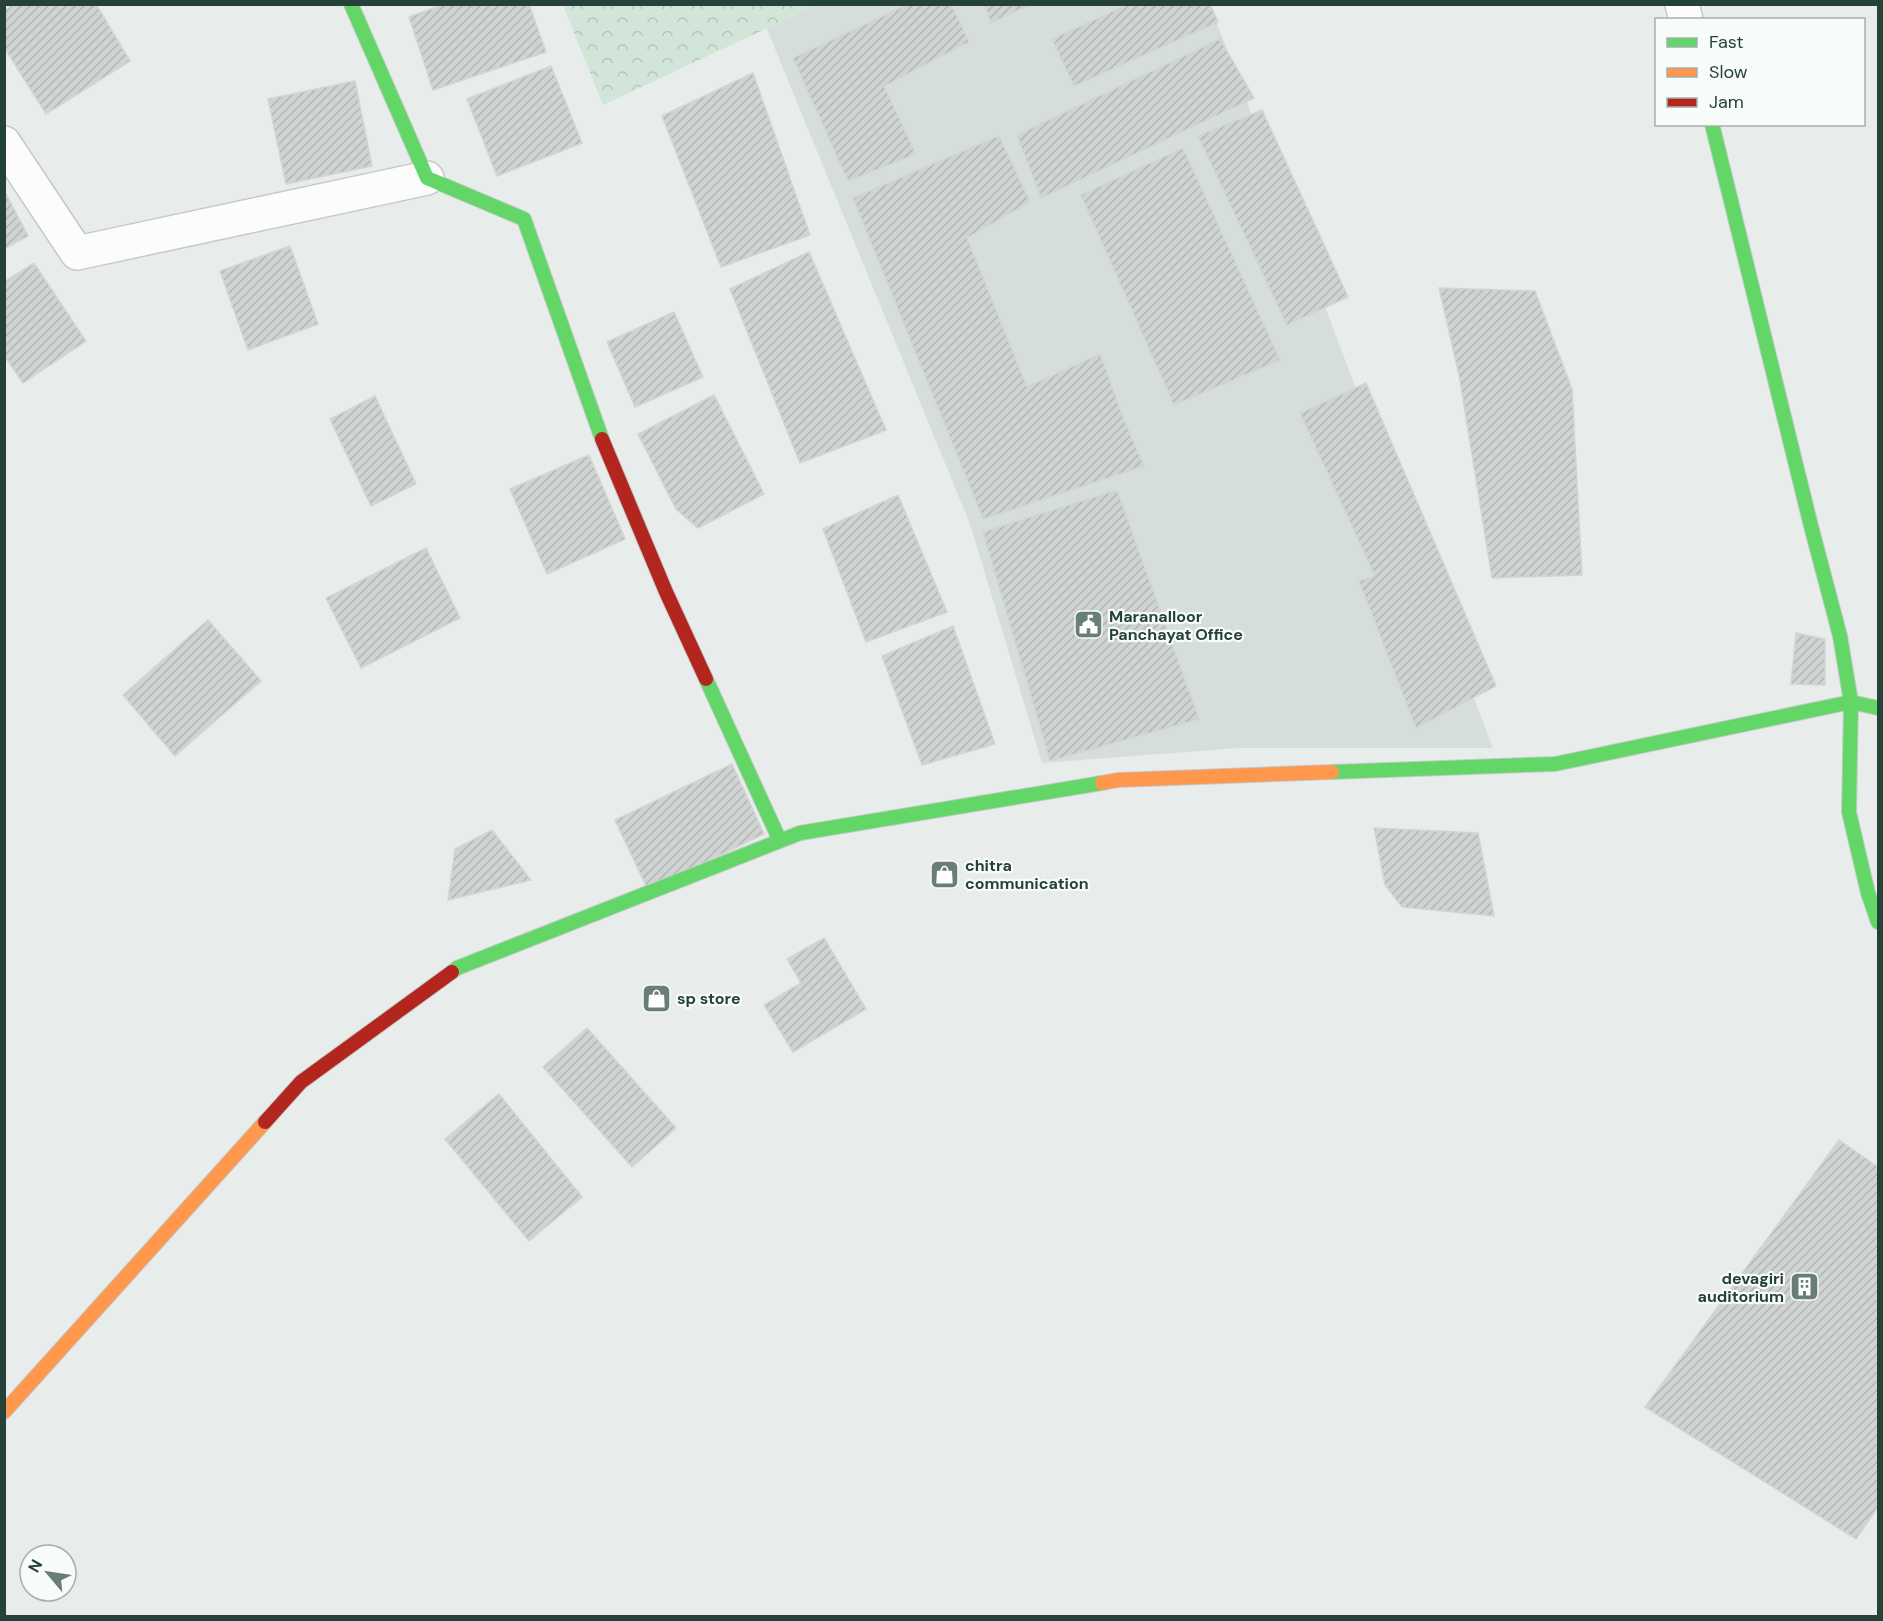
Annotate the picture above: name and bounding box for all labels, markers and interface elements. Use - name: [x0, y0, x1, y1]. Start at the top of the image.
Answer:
- legend: [1655, 18, 1865, 126]
- text: Fast: [1709, 30, 1744, 54]
- text: Slow: [1709, 60, 1748, 84]
- text: Jam: [1709, 90, 1744, 114]
- place label: Maranalloor Panchayat Office: [1109, 606, 1243, 645]
- public building icon: Maranalloor Panchayat Office: [1072, 609, 1104, 641]
- place label: chitra communication: [965, 855, 1089, 894]
- shop icon: chitra communication: [928, 858, 960, 890]
- shop icon: sp store: [640, 982, 672, 1014]
- place label: sp store: [677, 988, 741, 1009]
- place label: devagiri auditorium: [1698, 1268, 1784, 1307]
- building icon: devagiri auditorium: [1789, 1271, 1821, 1303]
- north arrow: [18, 1543, 78, 1603]
- text: N: [23, 1556, 47, 1576]

